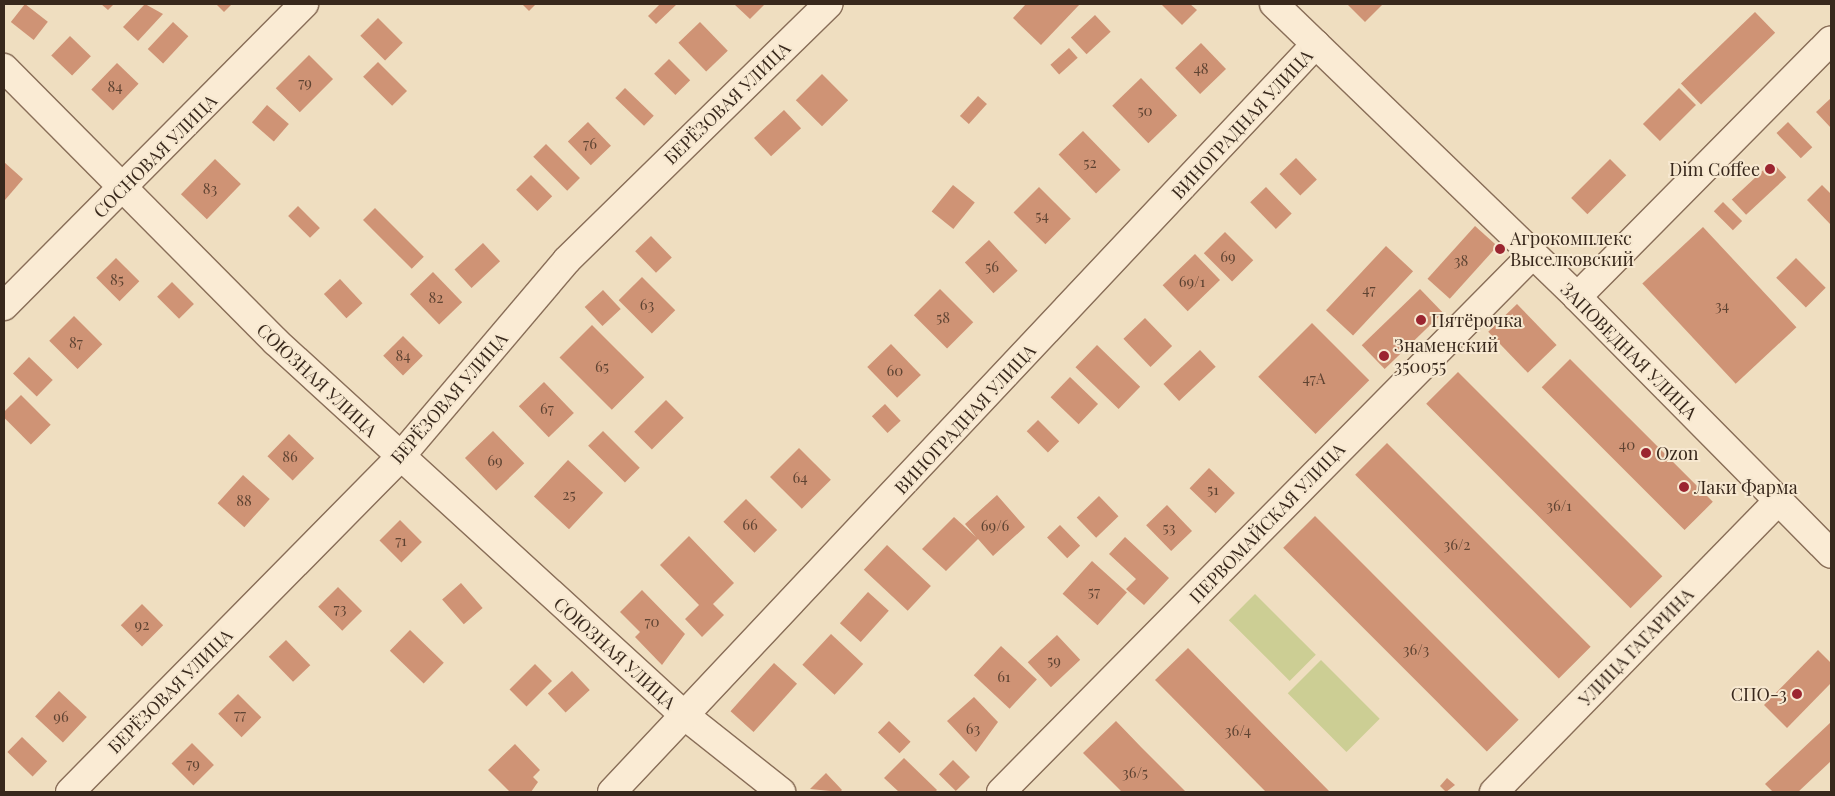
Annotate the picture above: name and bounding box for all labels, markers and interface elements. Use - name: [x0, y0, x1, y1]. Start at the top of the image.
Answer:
- street label: БЕРЁЗОВАЯ УЛИЦА: [660, 37, 794, 169]
- street label: ВИНОГРАДНАЯ УЛИЦА: [1167, 45, 1317, 203]
- house number: 48: [1193, 60, 1209, 78]
- house number: 79: [298, 74, 312, 92]
- house number: 84: [107, 78, 123, 96]
- street label: СОСНОВАЯ УЛИЦА: [89, 90, 221, 222]
- house number: 50: [1137, 102, 1153, 120]
- house number: 76: [583, 135, 597, 153]
- house number: 52: [1083, 154, 1097, 172]
- place label: Dim Coffee: [1669, 158, 1760, 180]
- marker: Dim Coffee: [1764, 163, 1776, 175]
- house number: 83: [203, 180, 217, 198]
- house number: 54: [1035, 207, 1049, 225]
- place label: Агрокомплекс Выселковский: [1510, 228, 1634, 270]
- marker: Агрокомплекс Выселковский: [1494, 243, 1506, 255]
- house number: 69: [1220, 248, 1236, 266]
- house number: 38: [1454, 252, 1468, 270]
- house number: 56: [985, 258, 999, 276]
- house number: 85: [110, 271, 124, 289]
- house number: 69/1: [1179, 273, 1205, 291]
- street label: ЗАПОВЕДНАЯ УЛИЦА: [1556, 278, 1702, 424]
- house number: 47: [1362, 281, 1376, 299]
- house number: 82: [429, 289, 443, 307]
- house number: 63: [640, 296, 654, 314]
- house number: 34: [1715, 297, 1729, 315]
- house number: 58: [936, 309, 950, 327]
- place label: Пятёрочка: [1431, 309, 1522, 331]
- marker: Пятёрочка: [1415, 314, 1427, 326]
- street label: СОЮЗНАЯ УЛИЦА: [252, 319, 382, 441]
- street label: БЕРЁЗОВАЯ УЛИЦА: [386, 328, 512, 468]
- house number: 87: [69, 334, 83, 352]
- place label: Знаменский 350055: [1394, 335, 1498, 378]
- street label: ВИНОГРАДНАЯ УЛИЦА: [890, 340, 1040, 498]
- house number: 84: [395, 347, 411, 365]
- marker: Знаменский 350055: [1378, 350, 1390, 362]
- house number: 65: [595, 358, 609, 376]
- house number: 60: [887, 362, 903, 380]
- house number: 47А: [1303, 370, 1325, 388]
- house number: 67: [540, 400, 554, 418]
- house number: 40: [1619, 436, 1635, 454]
- street label: ПЕРВОМАЙСКАЯ УЛИЦА: [1185, 438, 1349, 608]
- place label: Ozon: [1656, 442, 1699, 464]
- marker: Ozon: [1640, 447, 1652, 459]
- house number: 86: [282, 448, 298, 466]
- house number: 69: [487, 452, 503, 470]
- house number: 64: [792, 469, 808, 487]
- place label: Лаки Фарма: [1694, 476, 1798, 498]
- house number: 51: [1207, 481, 1219, 499]
- marker: Лаки Фарма: [1678, 481, 1690, 493]
- house number: 25: [562, 486, 576, 504]
- house number: 88: [236, 492, 252, 510]
- house number: 36/1: [1546, 497, 1572, 515]
- house number: 66: [742, 516, 758, 534]
- house number: 69/6: [981, 517, 1009, 535]
- house number: 53: [1163, 519, 1175, 537]
- house number: 71: [395, 532, 407, 550]
- house number: 36/2: [1443, 536, 1471, 554]
- house number: 57: [1088, 583, 1100, 601]
- street label: УЛИЦА ГАГАРИНА: [1574, 584, 1698, 710]
- street label: СОЮЗНАЯ УЛИЦА: [550, 593, 680, 713]
- house number: 73: [334, 600, 346, 618]
- house number: 70: [644, 613, 660, 631]
- house number: 92: [135, 616, 149, 634]
- street label: БЕРЁЗОВАЯ УЛИЦА: [103, 624, 237, 758]
- house number: 36/3: [1403, 641, 1429, 659]
- house number: 59: [1047, 652, 1061, 670]
- house number: 61: [997, 668, 1011, 686]
- place label: СПО-3: [1731, 683, 1787, 705]
- marker: СПО-3: [1791, 688, 1803, 700]
- house number: 77: [234, 706, 246, 724]
- house number: 96: [53, 708, 69, 726]
- house number: 63: [966, 720, 980, 738]
- house number: 36/4: [1225, 722, 1251, 740]
- house number: 79: [186, 755, 200, 773]
- house number: 36/5: [1122, 764, 1148, 782]

